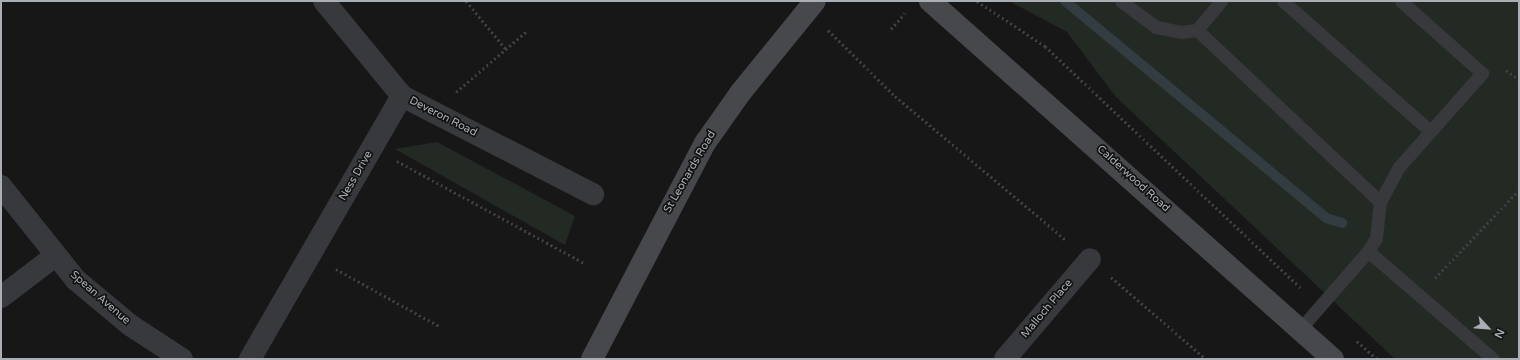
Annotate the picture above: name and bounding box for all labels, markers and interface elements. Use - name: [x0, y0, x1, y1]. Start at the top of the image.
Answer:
- street label: Deveron Road: [407, 94, 479, 140]
- street label: St Leonards Road: [661, 129, 719, 215]
- street label: Calderwood Road: [1094, 143, 1172, 215]
- street label: Ness Drive: [336, 149, 376, 203]
- street label: Spean Avenue: [67, 268, 133, 328]
- street label: Malloch Place: [1019, 277, 1075, 341]
- north arrow: [1468, 308, 1508, 348]
- text: N: [1491, 327, 1507, 340]

